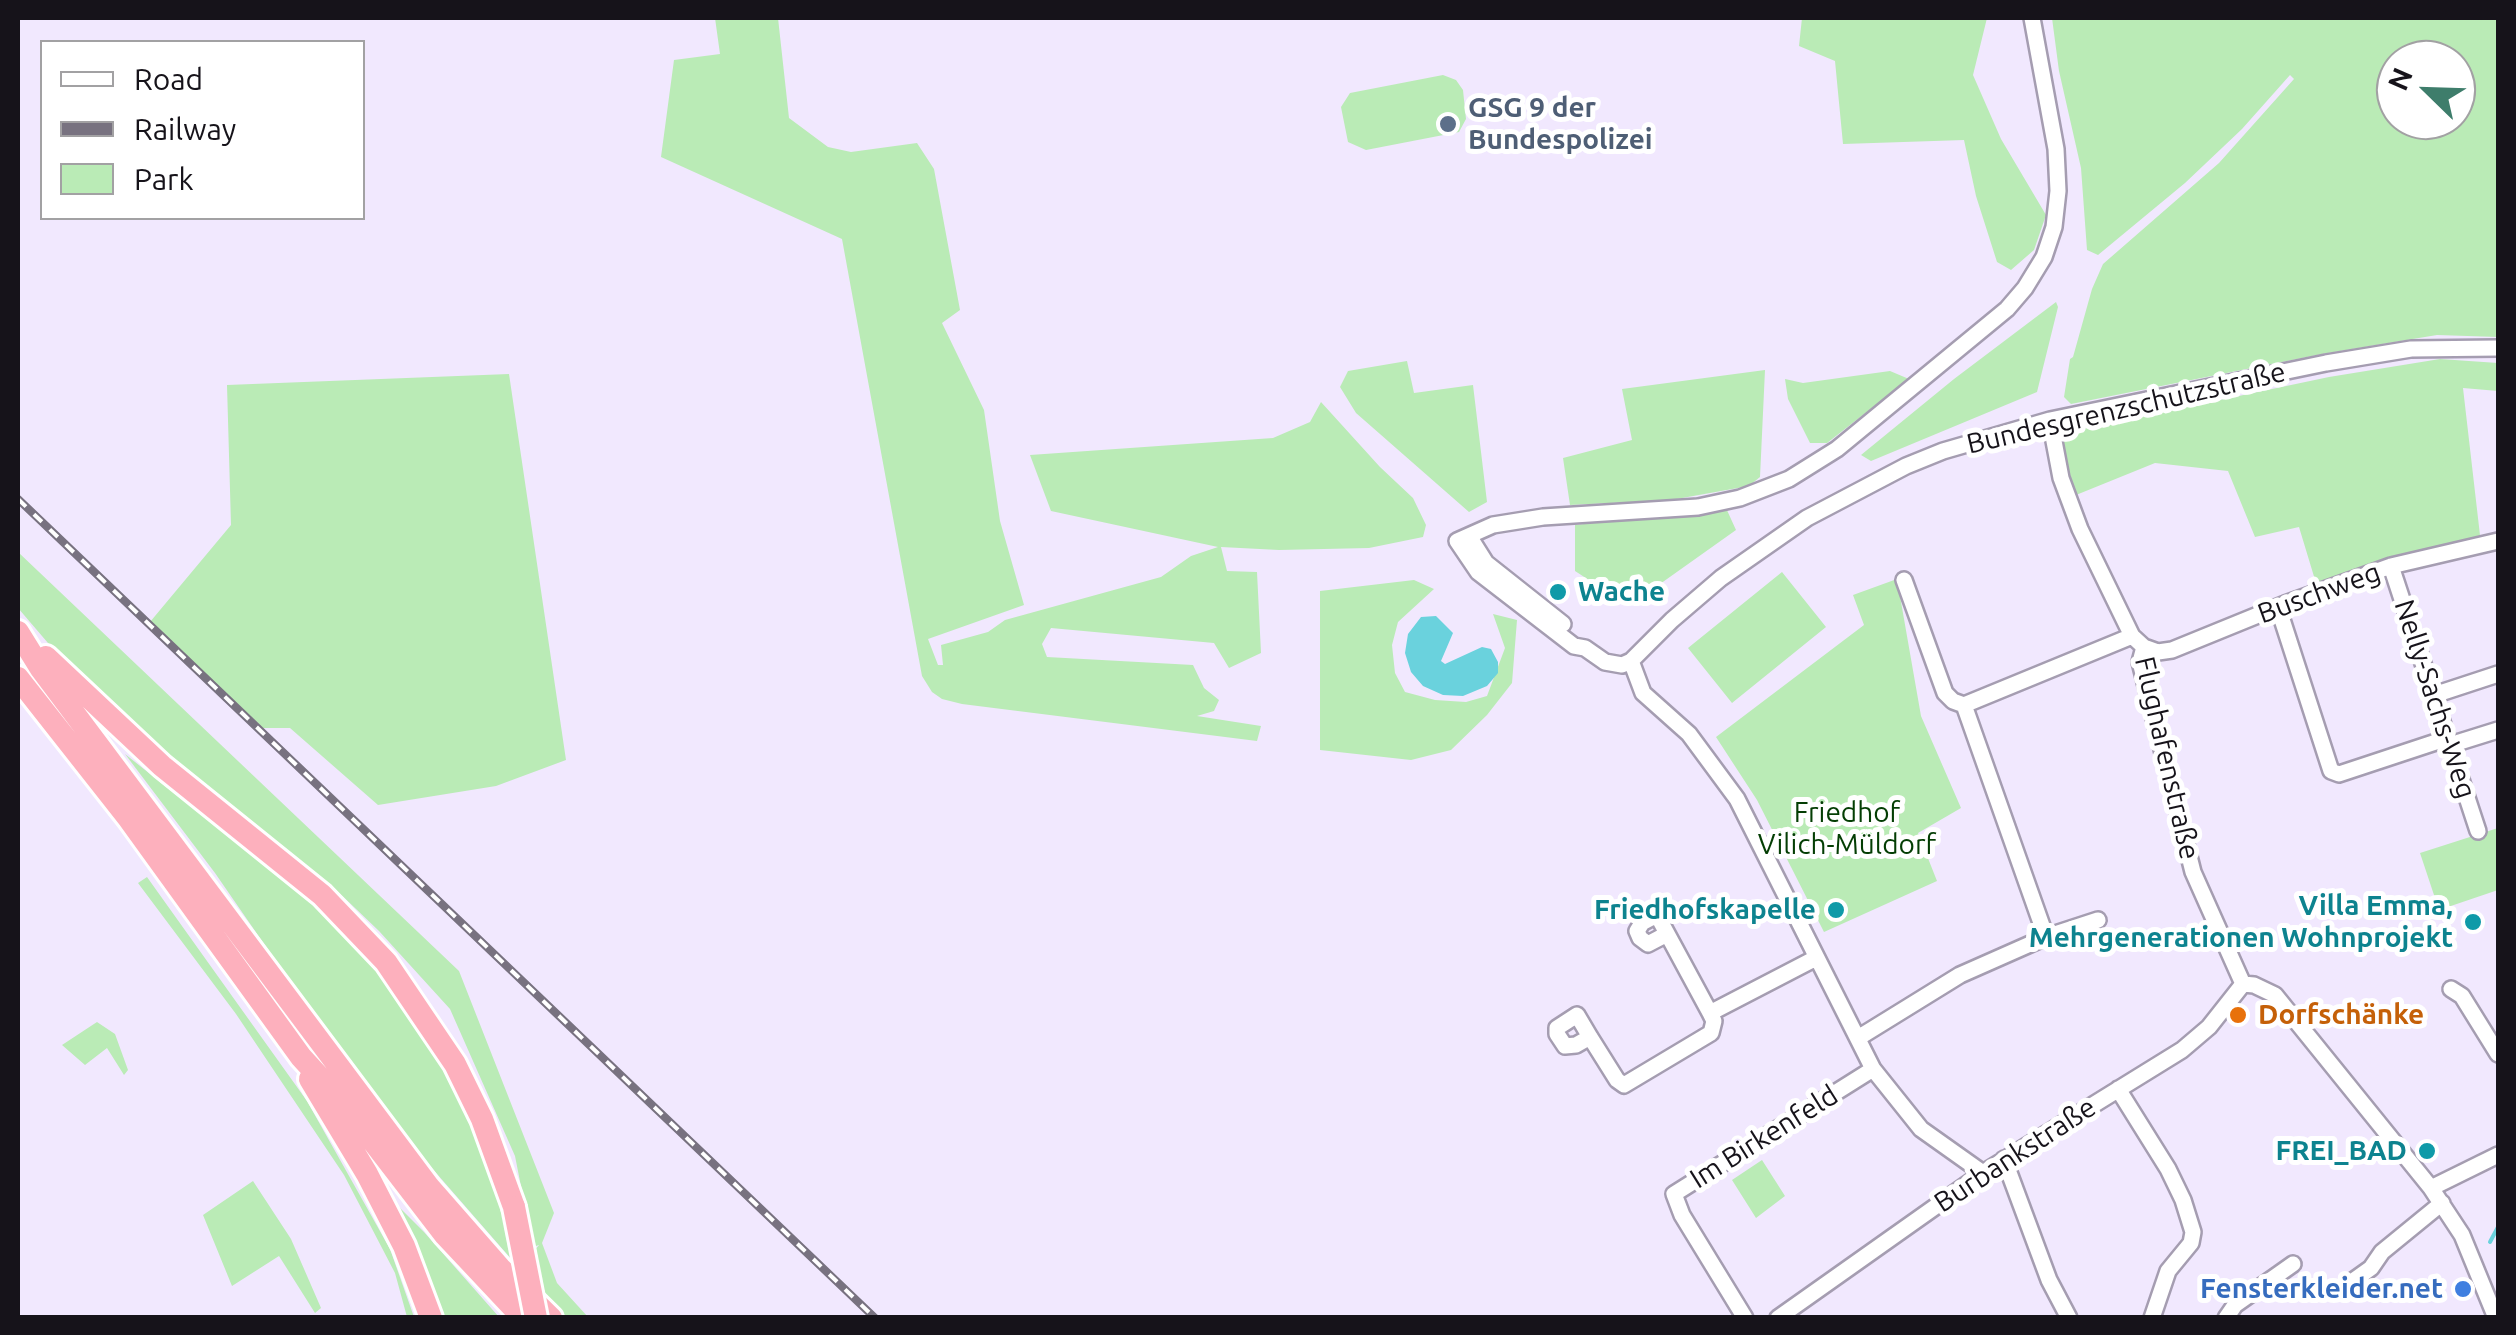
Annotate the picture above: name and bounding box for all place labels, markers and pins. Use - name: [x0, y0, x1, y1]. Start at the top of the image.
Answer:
- place label: GSG 9 der Bundespolizei: [1468, 91, 1653, 157]
- marker: GSG 9 der Bundespolizei: [1437, 113, 1459, 135]
- place label: Wache: [1578, 575, 1665, 609]
- marker: Wache: [1547, 581, 1569, 603]
- place label: Villa Emma, Mehrgenerationen Wohnprojekt: [2029, 889, 2453, 955]
- place label: Friedhofskapelle: [1594, 893, 1816, 927]
- marker: Friedhofskapelle: [1825, 899, 1847, 921]
- marker: Villa Emma, Mehrgenerationen Wohnprojekt: [2462, 911, 2484, 933]
- place label: Dorfschänke: [2258, 998, 2424, 1032]
- marker: Dorfschänke: [2227, 1004, 2249, 1026]
- place label: FREI_BAD: [2275, 1134, 2407, 1168]
- marker: FREI_BAD: [2416, 1140, 2438, 1162]
- place label: Fensterkleider.net: [2200, 1272, 2443, 1306]
- marker: Fensterkleider.net: [2452, 1278, 2474, 1300]

